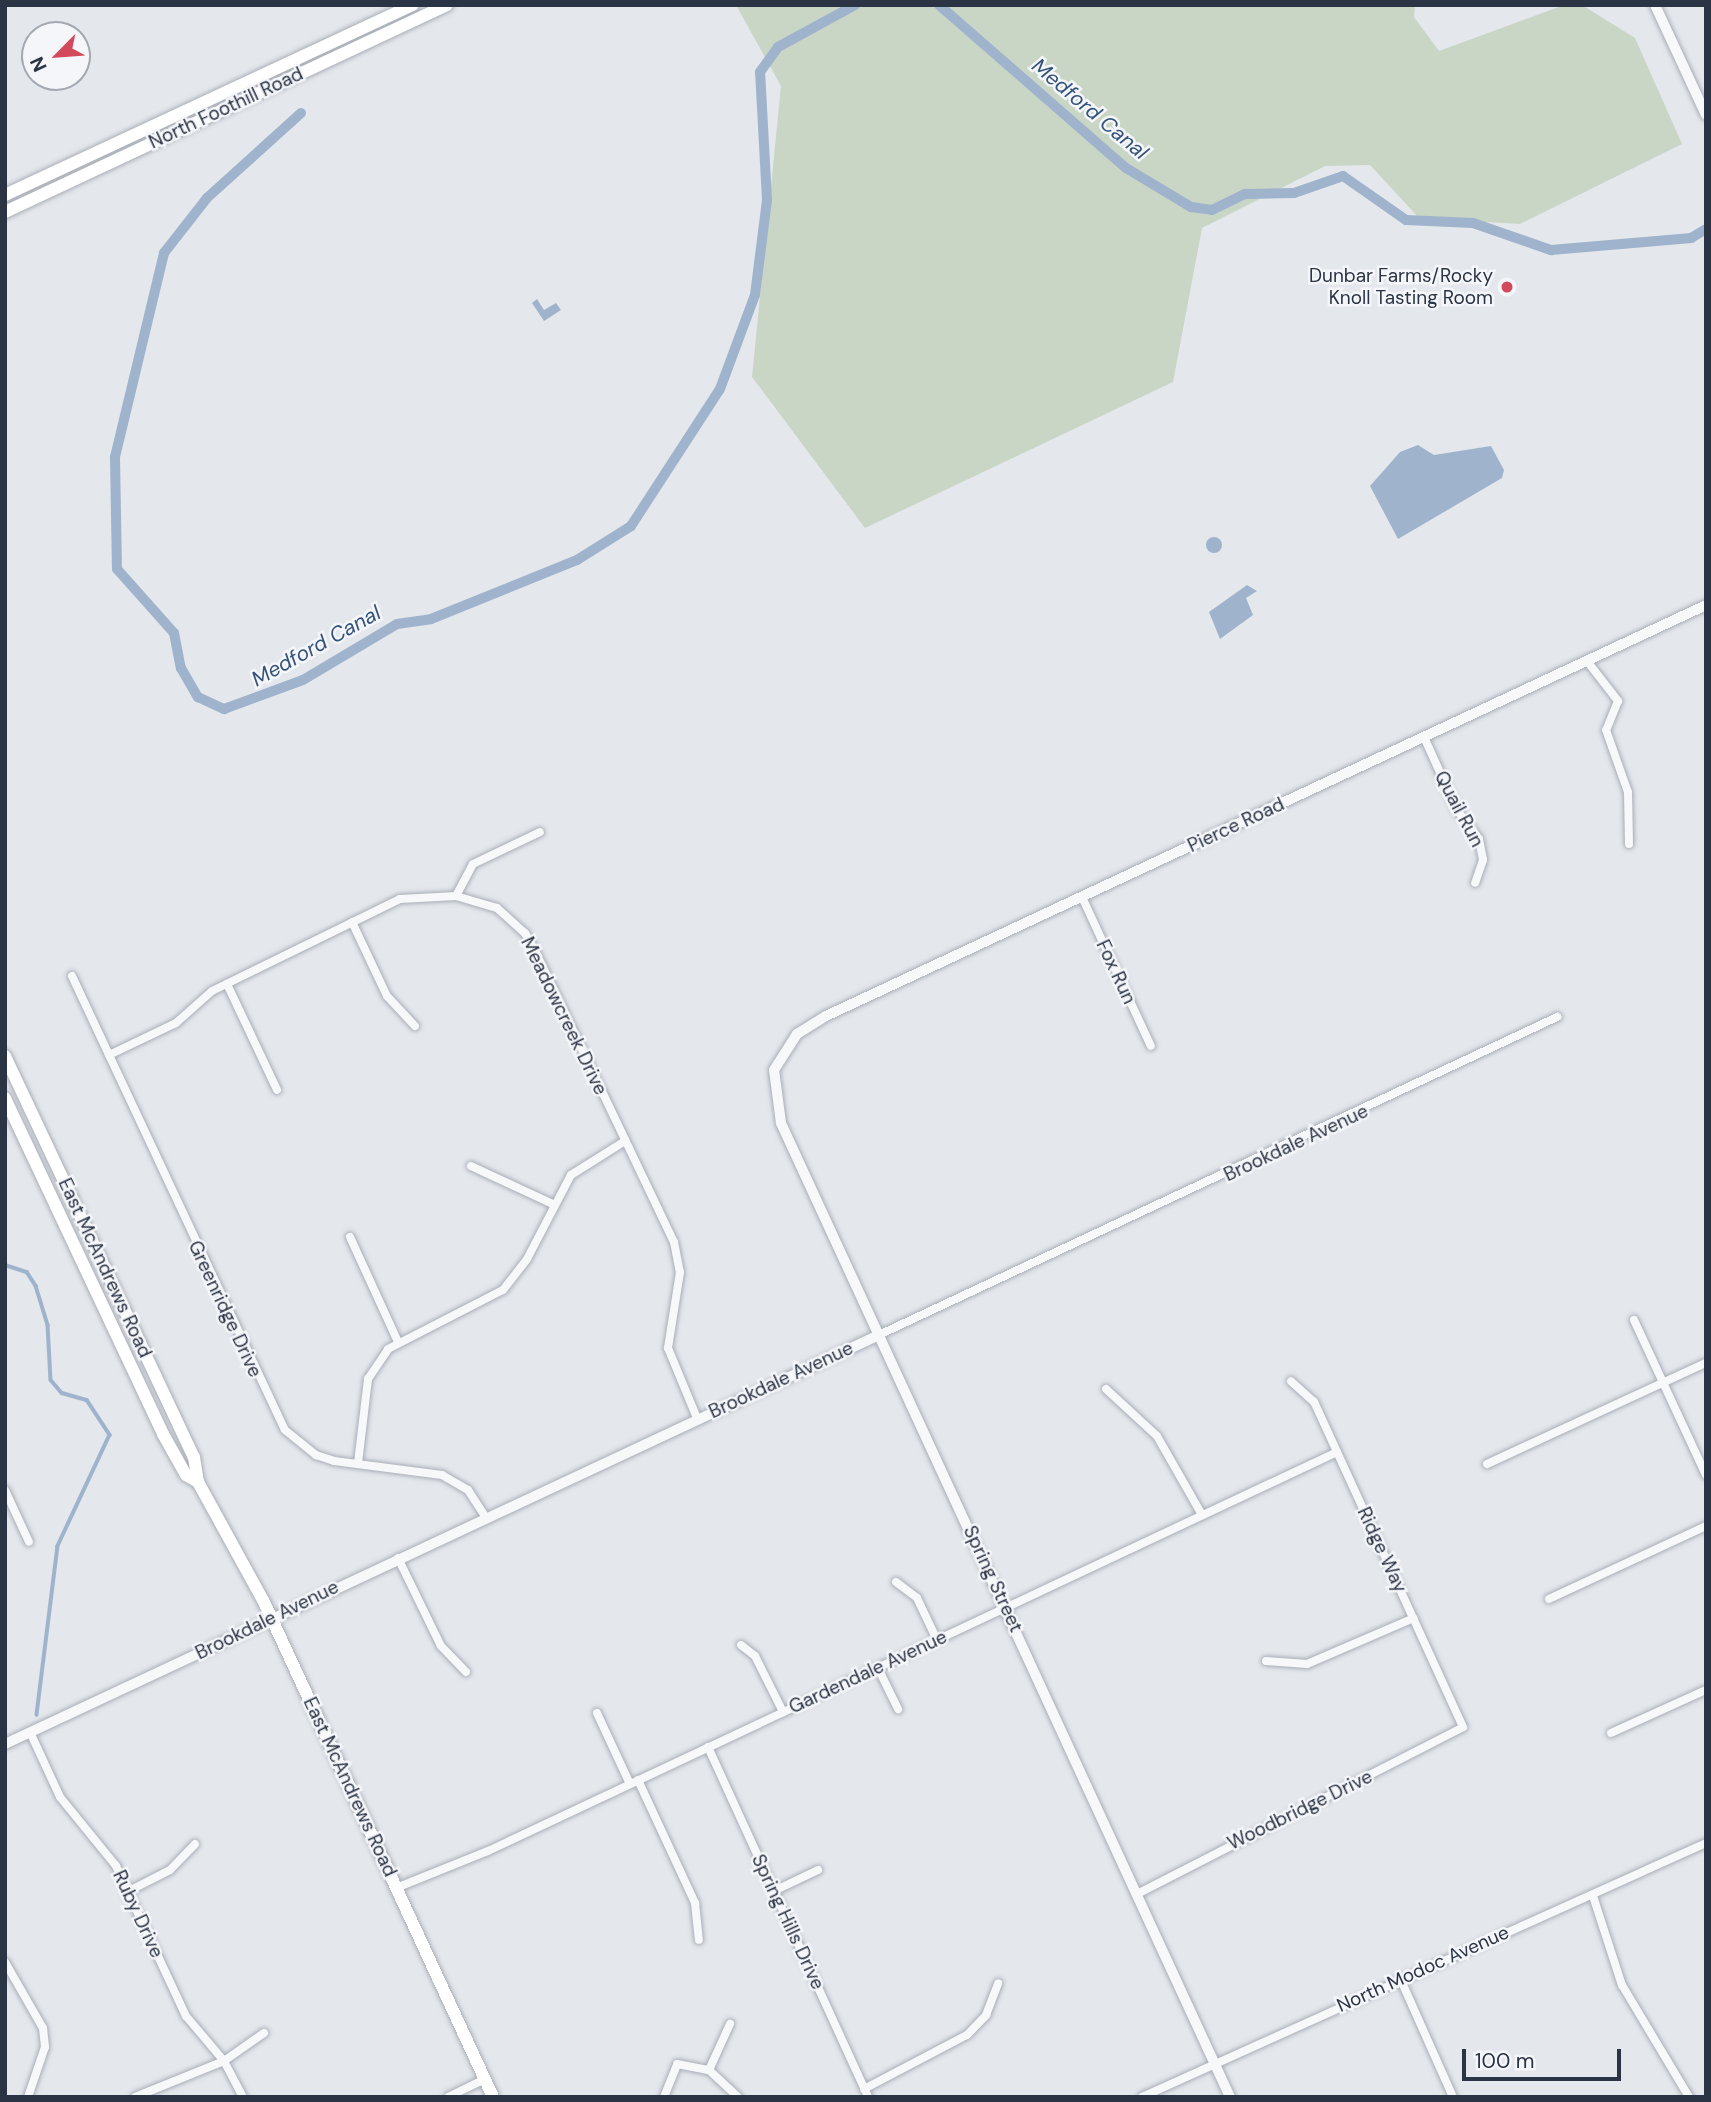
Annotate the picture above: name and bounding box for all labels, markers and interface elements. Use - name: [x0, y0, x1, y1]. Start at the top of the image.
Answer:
- north arrow: [21, 21, 91, 91]
- text: N: [24, 53, 53, 76]
- water label: Medford Canal: [1027, 53, 1153, 165]
- street label: North Foothill Road: [145, 62, 307, 154]
- place label: Dunbar Farms/Rocky Knoll Tasting Room: [1309, 265, 1493, 309]
- marker: Dunbar Farms/Rocky Knoll Tasting Room: [1499, 279, 1515, 295]
- water label: Medford Canal: [247, 600, 385, 692]
- street label: Quail Run: [1429, 767, 1489, 851]
- street label: Pierce Road: [1184, 793, 1288, 857]
- street label: Meadowcreek Drive: [516, 933, 612, 1099]
- street label: Fox Run: [1091, 936, 1141, 1008]
- street label: Brookdale Avenue: [1220, 1100, 1372, 1186]
- street label: East McAndrews Road: [53, 1175, 157, 1361]
- street label: Greenridge Drive: [183, 1237, 267, 1381]
- street label: Brookdale Avenue: [705, 1337, 857, 1423]
- street label: Ridge Way: [1352, 1504, 1412, 1596]
- street label: Spring Street: [958, 1522, 1028, 1636]
- street label: Brookdale Avenue: [192, 1575, 342, 1665]
- street label: Gardendale Avenue: [785, 1625, 951, 1719]
- street label: East McAndrews Road: [298, 1694, 402, 1880]
- street label: Woodbridge Drive: [1224, 1765, 1376, 1855]
- street label: Spring Hills Drive: [747, 1851, 829, 1993]
- street label: Ruby Drive: [108, 1867, 168, 1961]
- street label: North Modoc Avenue: [1334, 1921, 1512, 2017]
- scale bar: [1466, 2036, 1625, 2080]
- text: 100 m: [1475, 2047, 1535, 2075]

